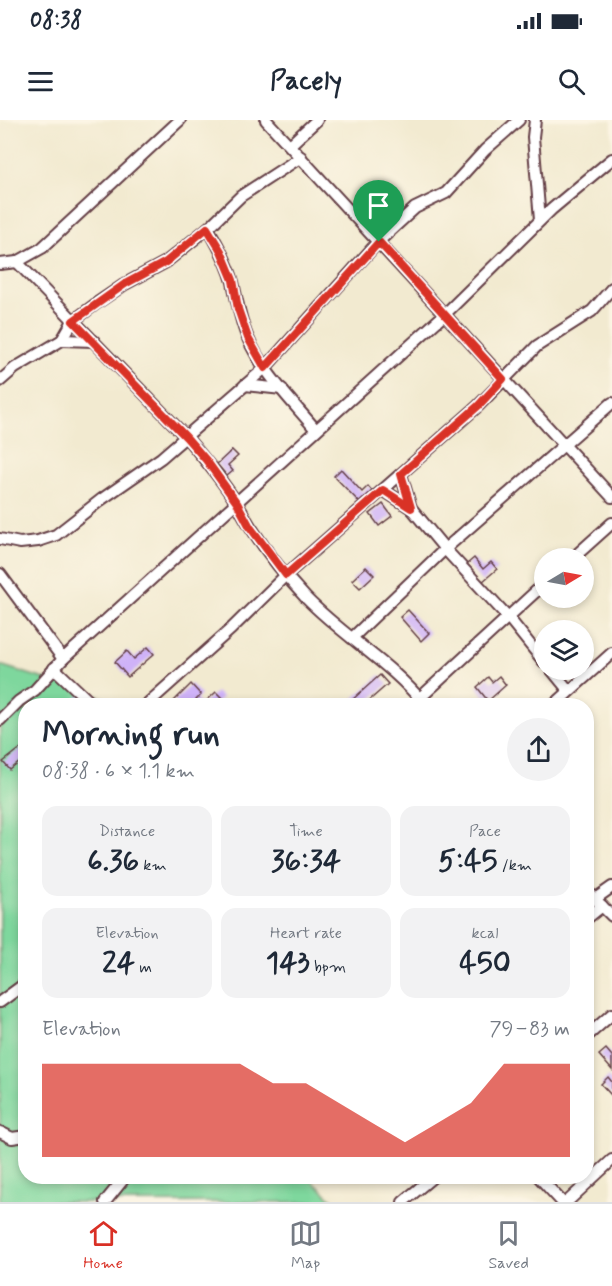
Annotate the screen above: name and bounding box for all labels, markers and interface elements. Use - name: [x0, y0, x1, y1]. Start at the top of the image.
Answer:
- text: 08:38: [30, 7, 82, 35]
- text: Pacely: [270, 64, 342, 99]
- icon: menu: [24, 65, 57, 98]
- icon: search: [555, 65, 588, 98]
- pin: [353, 180, 404, 242]
- icon: arrive: [362, 189, 395, 222]
- north arrow: [534, 548, 594, 608]
- map controls: [534, 548, 594, 680]
- button: layers: [534, 620, 594, 680]
- text: Morning run: [42, 713, 220, 757]
- button: share: [507, 718, 570, 781]
- text: 08:38 · 6 × 1.1 km: [42, 758, 195, 785]
- text: Distance: [99, 821, 155, 842]
- text: Time: [289, 821, 323, 842]
- text: Pace: [469, 821, 501, 842]
- text: 6.36: [87, 842, 139, 881]
- text: 36:34: [271, 842, 341, 881]
- text: 5:45: [438, 842, 497, 881]
- text: km: [139, 855, 167, 876]
- text: /km: [497, 855, 532, 876]
- text: Elevation: [96, 923, 159, 944]
- text: Heart rate: [270, 923, 342, 944]
- text: kcal: [472, 923, 498, 944]
- text: 24: [102, 944, 135, 983]
- text: 143: [266, 944, 310, 983]
- text: 450: [459, 944, 511, 983]
- text: m: [135, 957, 152, 978]
- text: bpm: [310, 957, 346, 978]
- text: Elevation: [42, 1016, 121, 1043]
- text: 79–83 m: [489, 1016, 570, 1043]
- tab: Home: [83, 1217, 123, 1274]
- tab: Map: [289, 1217, 322, 1274]
- tab: Saved: [488, 1217, 529, 1274]

